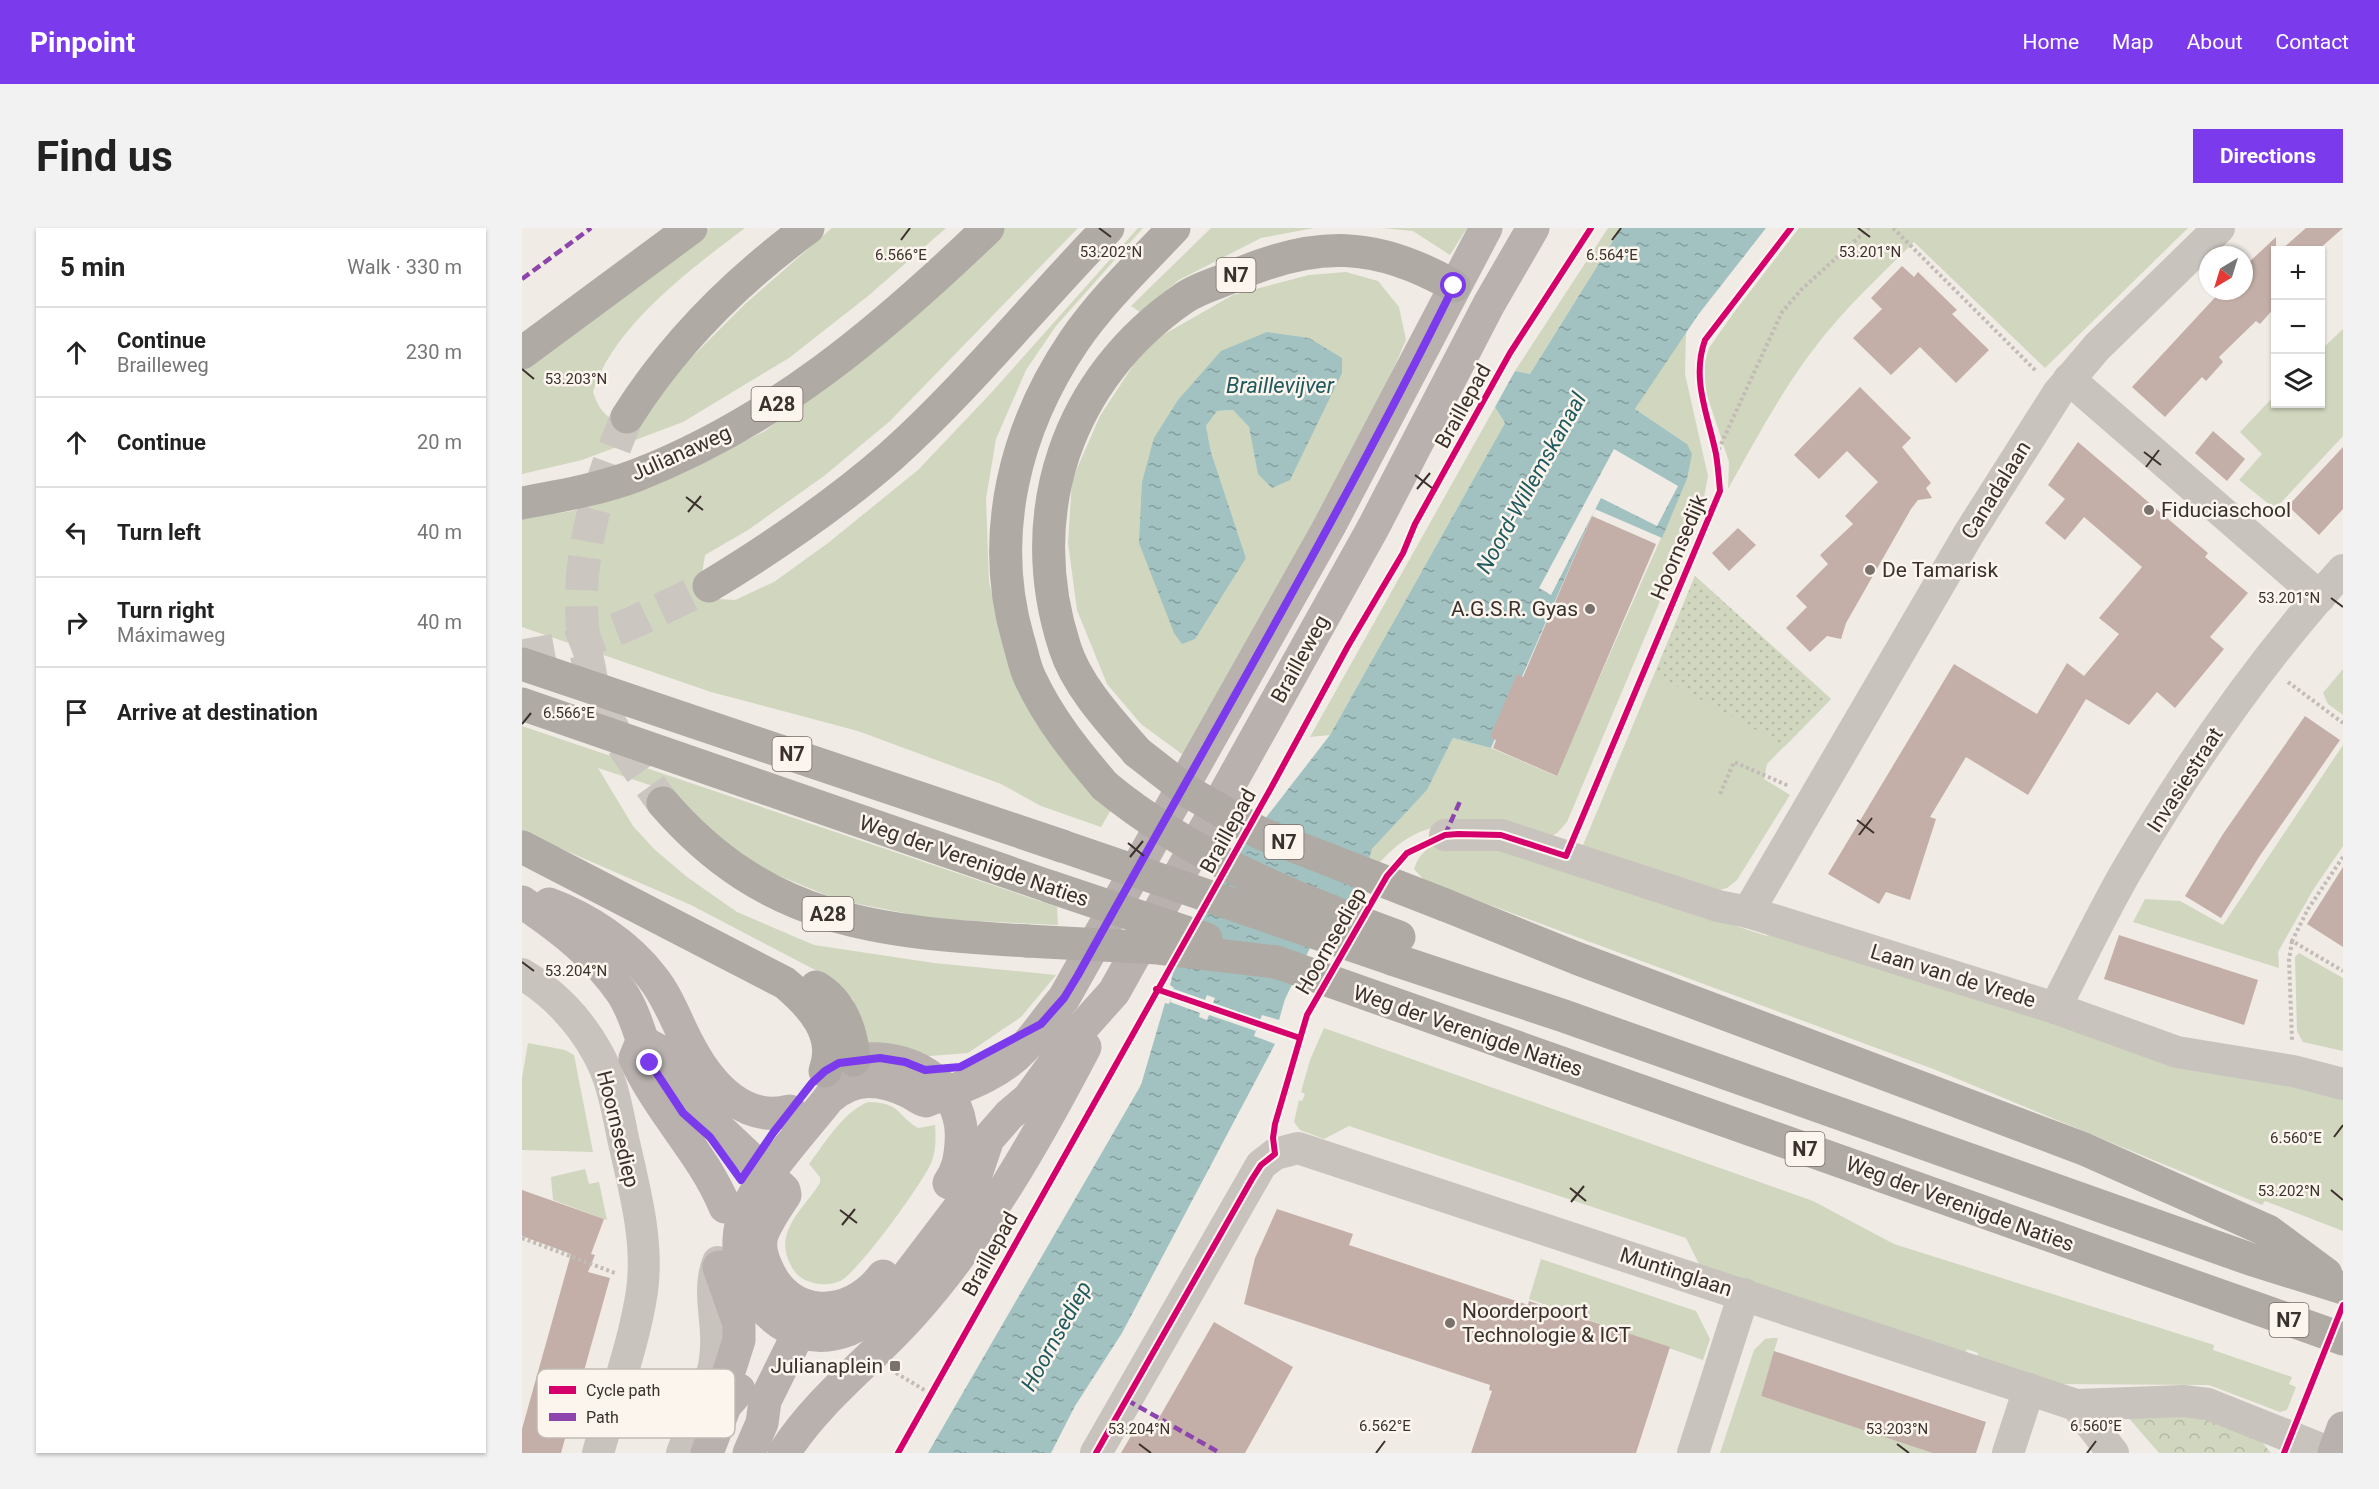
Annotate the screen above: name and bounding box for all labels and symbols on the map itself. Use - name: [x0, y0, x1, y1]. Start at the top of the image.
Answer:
- text: 53.202°N: [1080, 243, 1142, 261]
- text: 53.201°N: [1839, 243, 1901, 261]
- text: 6.566°E: [875, 246, 927, 264]
- text: 6.564°E: [1586, 246, 1638, 264]
- north arrow: [2199, 246, 2253, 300]
- road number: N7: [1216, 258, 1256, 292]
- route start: [1440, 272, 1466, 298]
- street label: Braillepad: [1430, 360, 1496, 452]
- text: 53.203°N: [545, 370, 607, 388]
- water label: Braillevijver: [1226, 373, 1335, 398]
- road number: A28: [752, 387, 802, 421]
- water label: Noord-Willemskanaal: [1471, 388, 1591, 578]
- street label: Julianaweg: [627, 420, 735, 486]
- street label: Canadalaan: [1956, 437, 2036, 543]
- street label: Hoornsedijk: [1646, 490, 1712, 603]
- place label: Fiduciaschool: [2161, 498, 2291, 522]
- marker: Fiduciaschool: [2142, 503, 2156, 517]
- place label: De Tamarisk: [1882, 558, 1998, 582]
- marker: De Tamarisk: [1863, 563, 1877, 577]
- text: 53.201°N: [2258, 589, 2320, 607]
- place label: A.G.S.R. Gyas: [1451, 597, 1578, 621]
- marker: A.G.S.R. Gyas: [1583, 602, 1597, 616]
- street label: Brailleweg: [1266, 611, 1334, 707]
- text: 6.566°E: [543, 704, 595, 722]
- street label: Invasiestraat: [2142, 723, 2228, 837]
- road number: N7: [772, 737, 812, 771]
- street label: Braillepad: [1195, 785, 1261, 877]
- street label: Weg der Verenigde Naties: [856, 810, 1092, 912]
- road number: N7: [1264, 825, 1304, 859]
- street label: Hoornsediep: [1291, 883, 1371, 999]
- road number: A28: [802, 897, 854, 931]
- street label: Laan van de Vrede: [1867, 939, 2039, 1013]
- text: 53.204°N: [545, 962, 607, 980]
- street label: Weg der Verenigde Naties: [1350, 980, 1586, 1082]
- route end: [636, 1049, 662, 1075]
- street label: Hoornsediep: [592, 1068, 644, 1190]
- text: 6.560°E: [2270, 1129, 2322, 1147]
- road number: N7: [1786, 1132, 1824, 1166]
- street label: Weg der Verenigde Naties: [1843, 1152, 2077, 1256]
- text: 53.202°N: [2258, 1182, 2320, 1200]
- street label: Braillepad: [957, 1208, 1023, 1300]
- street label: Muntinglaan: [1617, 1243, 1735, 1301]
- water label: Hoornsediep: [1016, 1277, 1096, 1395]
- place label: Noorderpoort Technologie & ICT: [1462, 1299, 1631, 1347]
- road number: N7: [2270, 1303, 2308, 1337]
- marker: Noorderpoort Technologie & ICT: [1443, 1316, 1457, 1330]
- place label: Julianaplein: [770, 1354, 883, 1378]
- marker: Julianaplein: [888, 1359, 902, 1373]
- legend: [537, 1369, 735, 1438]
- text: Cycle path: [586, 1381, 660, 1400]
- text: Path: [586, 1408, 619, 1427]
- text: 6.562°E: [1359, 1417, 1411, 1435]
- text: 6.560°E: [2070, 1417, 2122, 1435]
- text: 53.204°N: [1108, 1420, 1170, 1438]
- text: 53.203°N: [1866, 1420, 1928, 1438]

